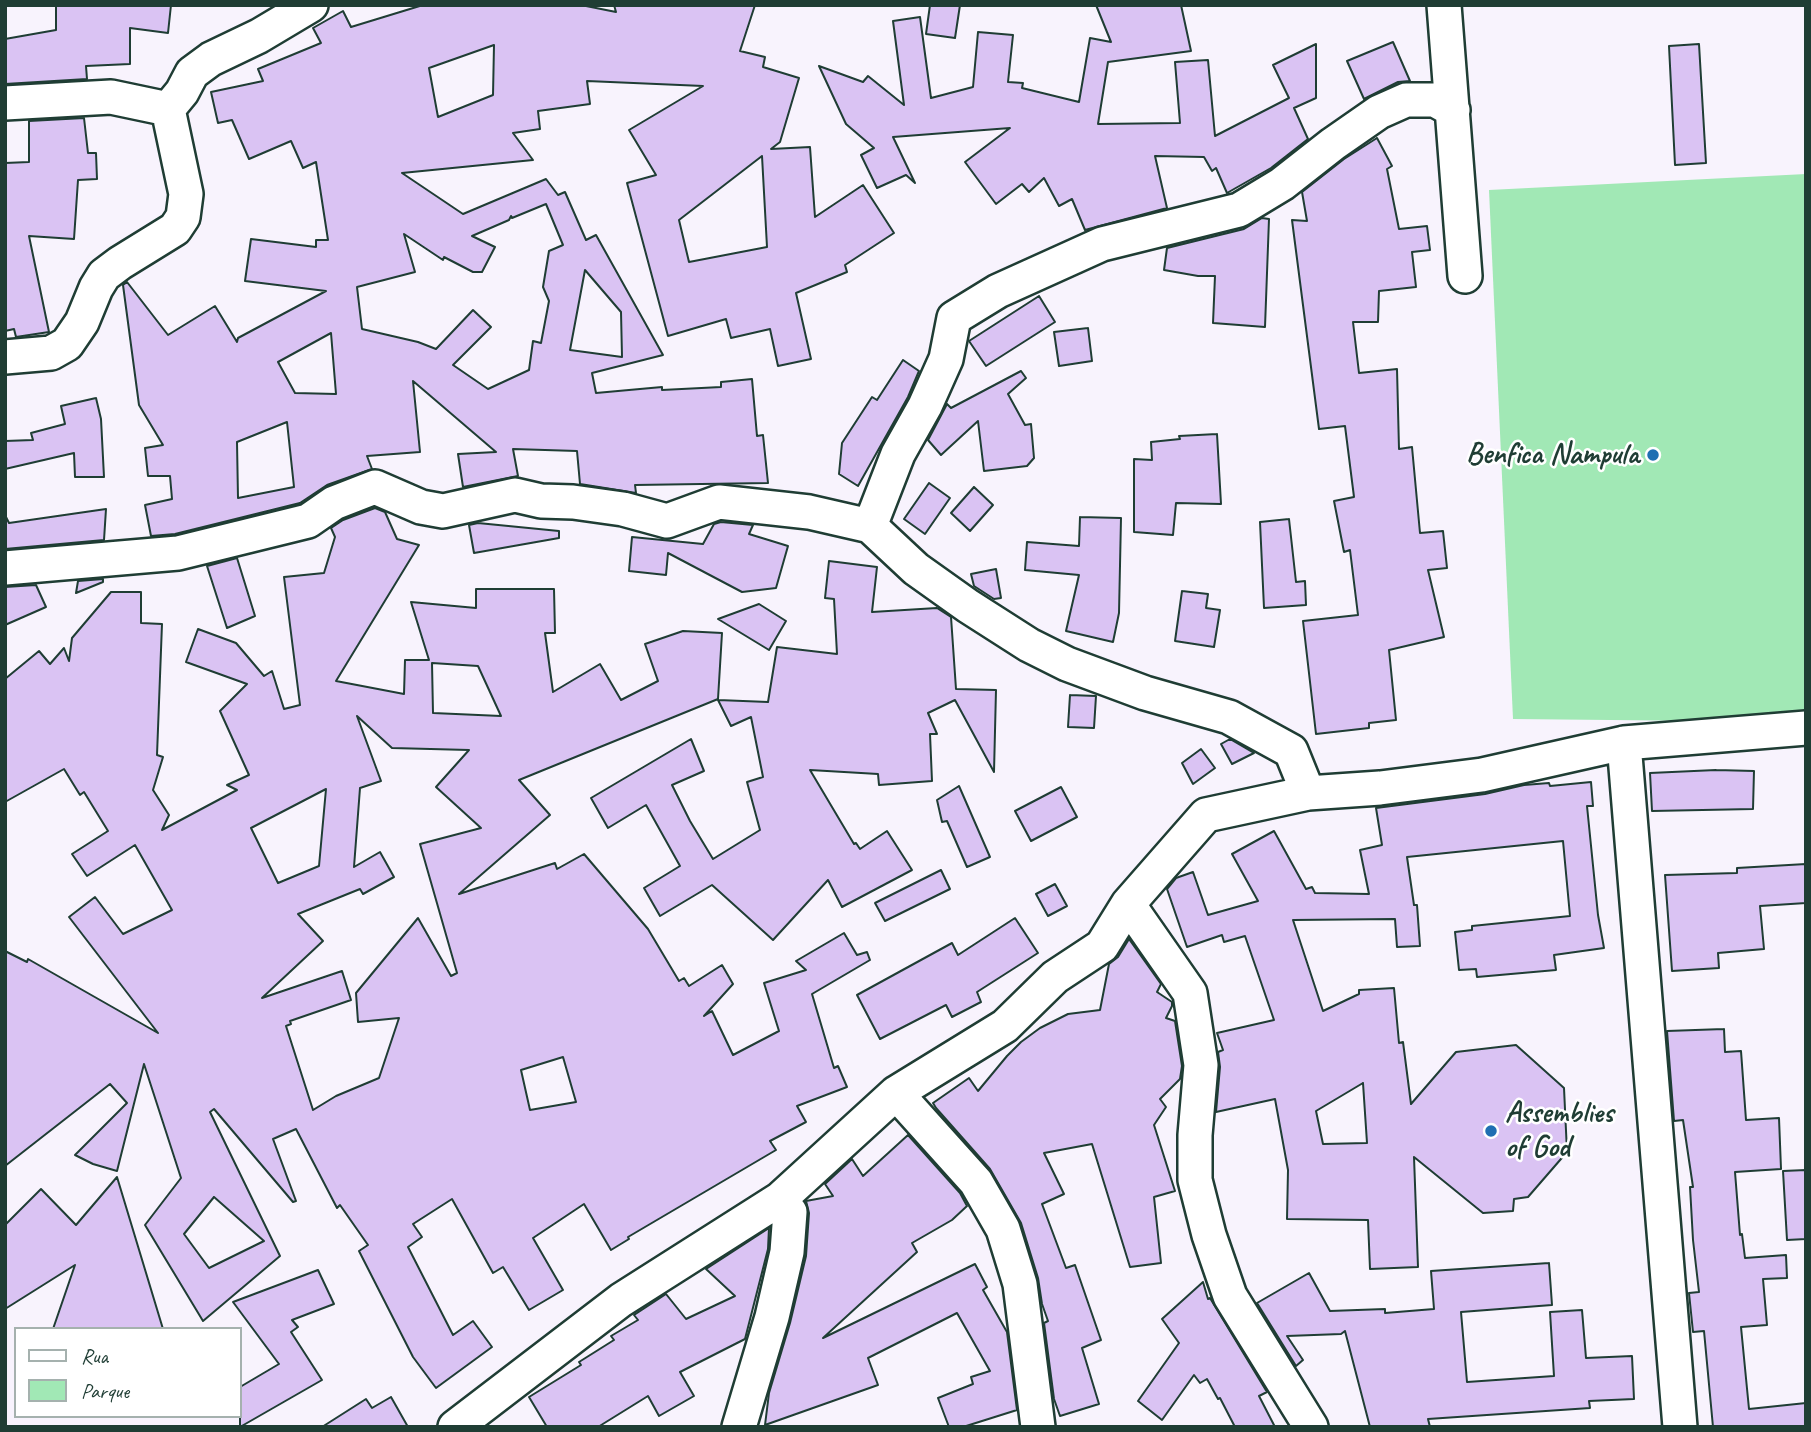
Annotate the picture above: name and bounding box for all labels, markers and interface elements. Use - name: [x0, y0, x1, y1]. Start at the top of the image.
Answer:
- place label: Benfica Nampula: [1466, 437, 1639, 473]
- marker: Benfica Nampula: [1645, 447, 1661, 463]
- place label: Assemblies of God: [1505, 1096, 1613, 1166]
- marker: Assemblies of God: [1483, 1123, 1499, 1139]
- legend: [14, 1327, 242, 1418]
- text: Rua: [81, 1343, 108, 1369]
- text: Parque: [81, 1378, 129, 1404]

